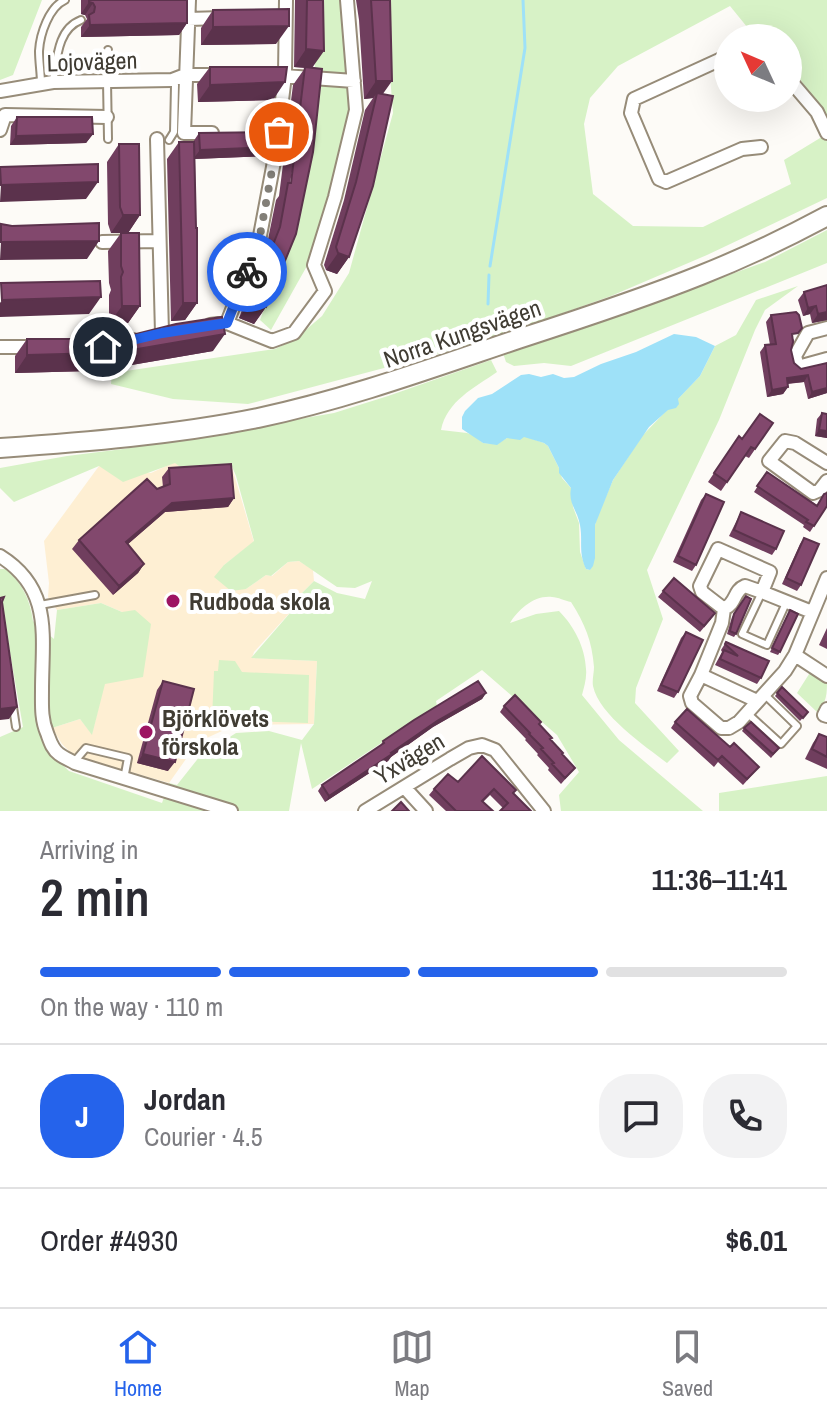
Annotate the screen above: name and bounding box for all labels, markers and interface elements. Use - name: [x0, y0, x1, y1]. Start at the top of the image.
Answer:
- north arrow: [714, 24, 802, 112]
- map controls: [714, 24, 802, 112]
- street label: Lojovägen: [46, 43, 138, 79]
- pin: [245, 98, 313, 166]
- icon: bag: [257, 110, 301, 154]
- courier: [207, 232, 287, 312]
- icon: bike: [225, 250, 269, 294]
- street label: Norra Kungsvägen: [379, 291, 545, 375]
- pin: [69, 313, 137, 381]
- icon: home: [81, 325, 125, 369]
- place label: Rudboda skola: [189, 585, 330, 617]
- marker: Rudboda skola: [164, 592, 182, 610]
- place label: Björklövets förskola: [162, 702, 269, 762]
- marker: Björklövets förskola: [137, 723, 155, 741]
- street label: Yxvägen: [368, 725, 450, 791]
- text: Arriving in: [40, 832, 138, 867]
- text: 11:36–11:41: [651, 859, 787, 899]
- text: 2 min: [40, 862, 150, 932]
- text: On the way · 110 m: [40, 989, 223, 1024]
- button: chat: [599, 1074, 683, 1158]
- button: phone: [703, 1074, 787, 1158]
- text: Jordan: [144, 1079, 226, 1119]
- text: J: [75, 1096, 89, 1136]
- text: Courier · 4.5: [144, 1119, 263, 1154]
- text: Order #4930: [40, 1220, 178, 1260]
- text: $6.01: [725, 1220, 787, 1260]
- tab: Home: [114, 1325, 162, 1403]
- tab: Map: [390, 1325, 434, 1403]
- tab: Saved: [662, 1325, 713, 1403]

